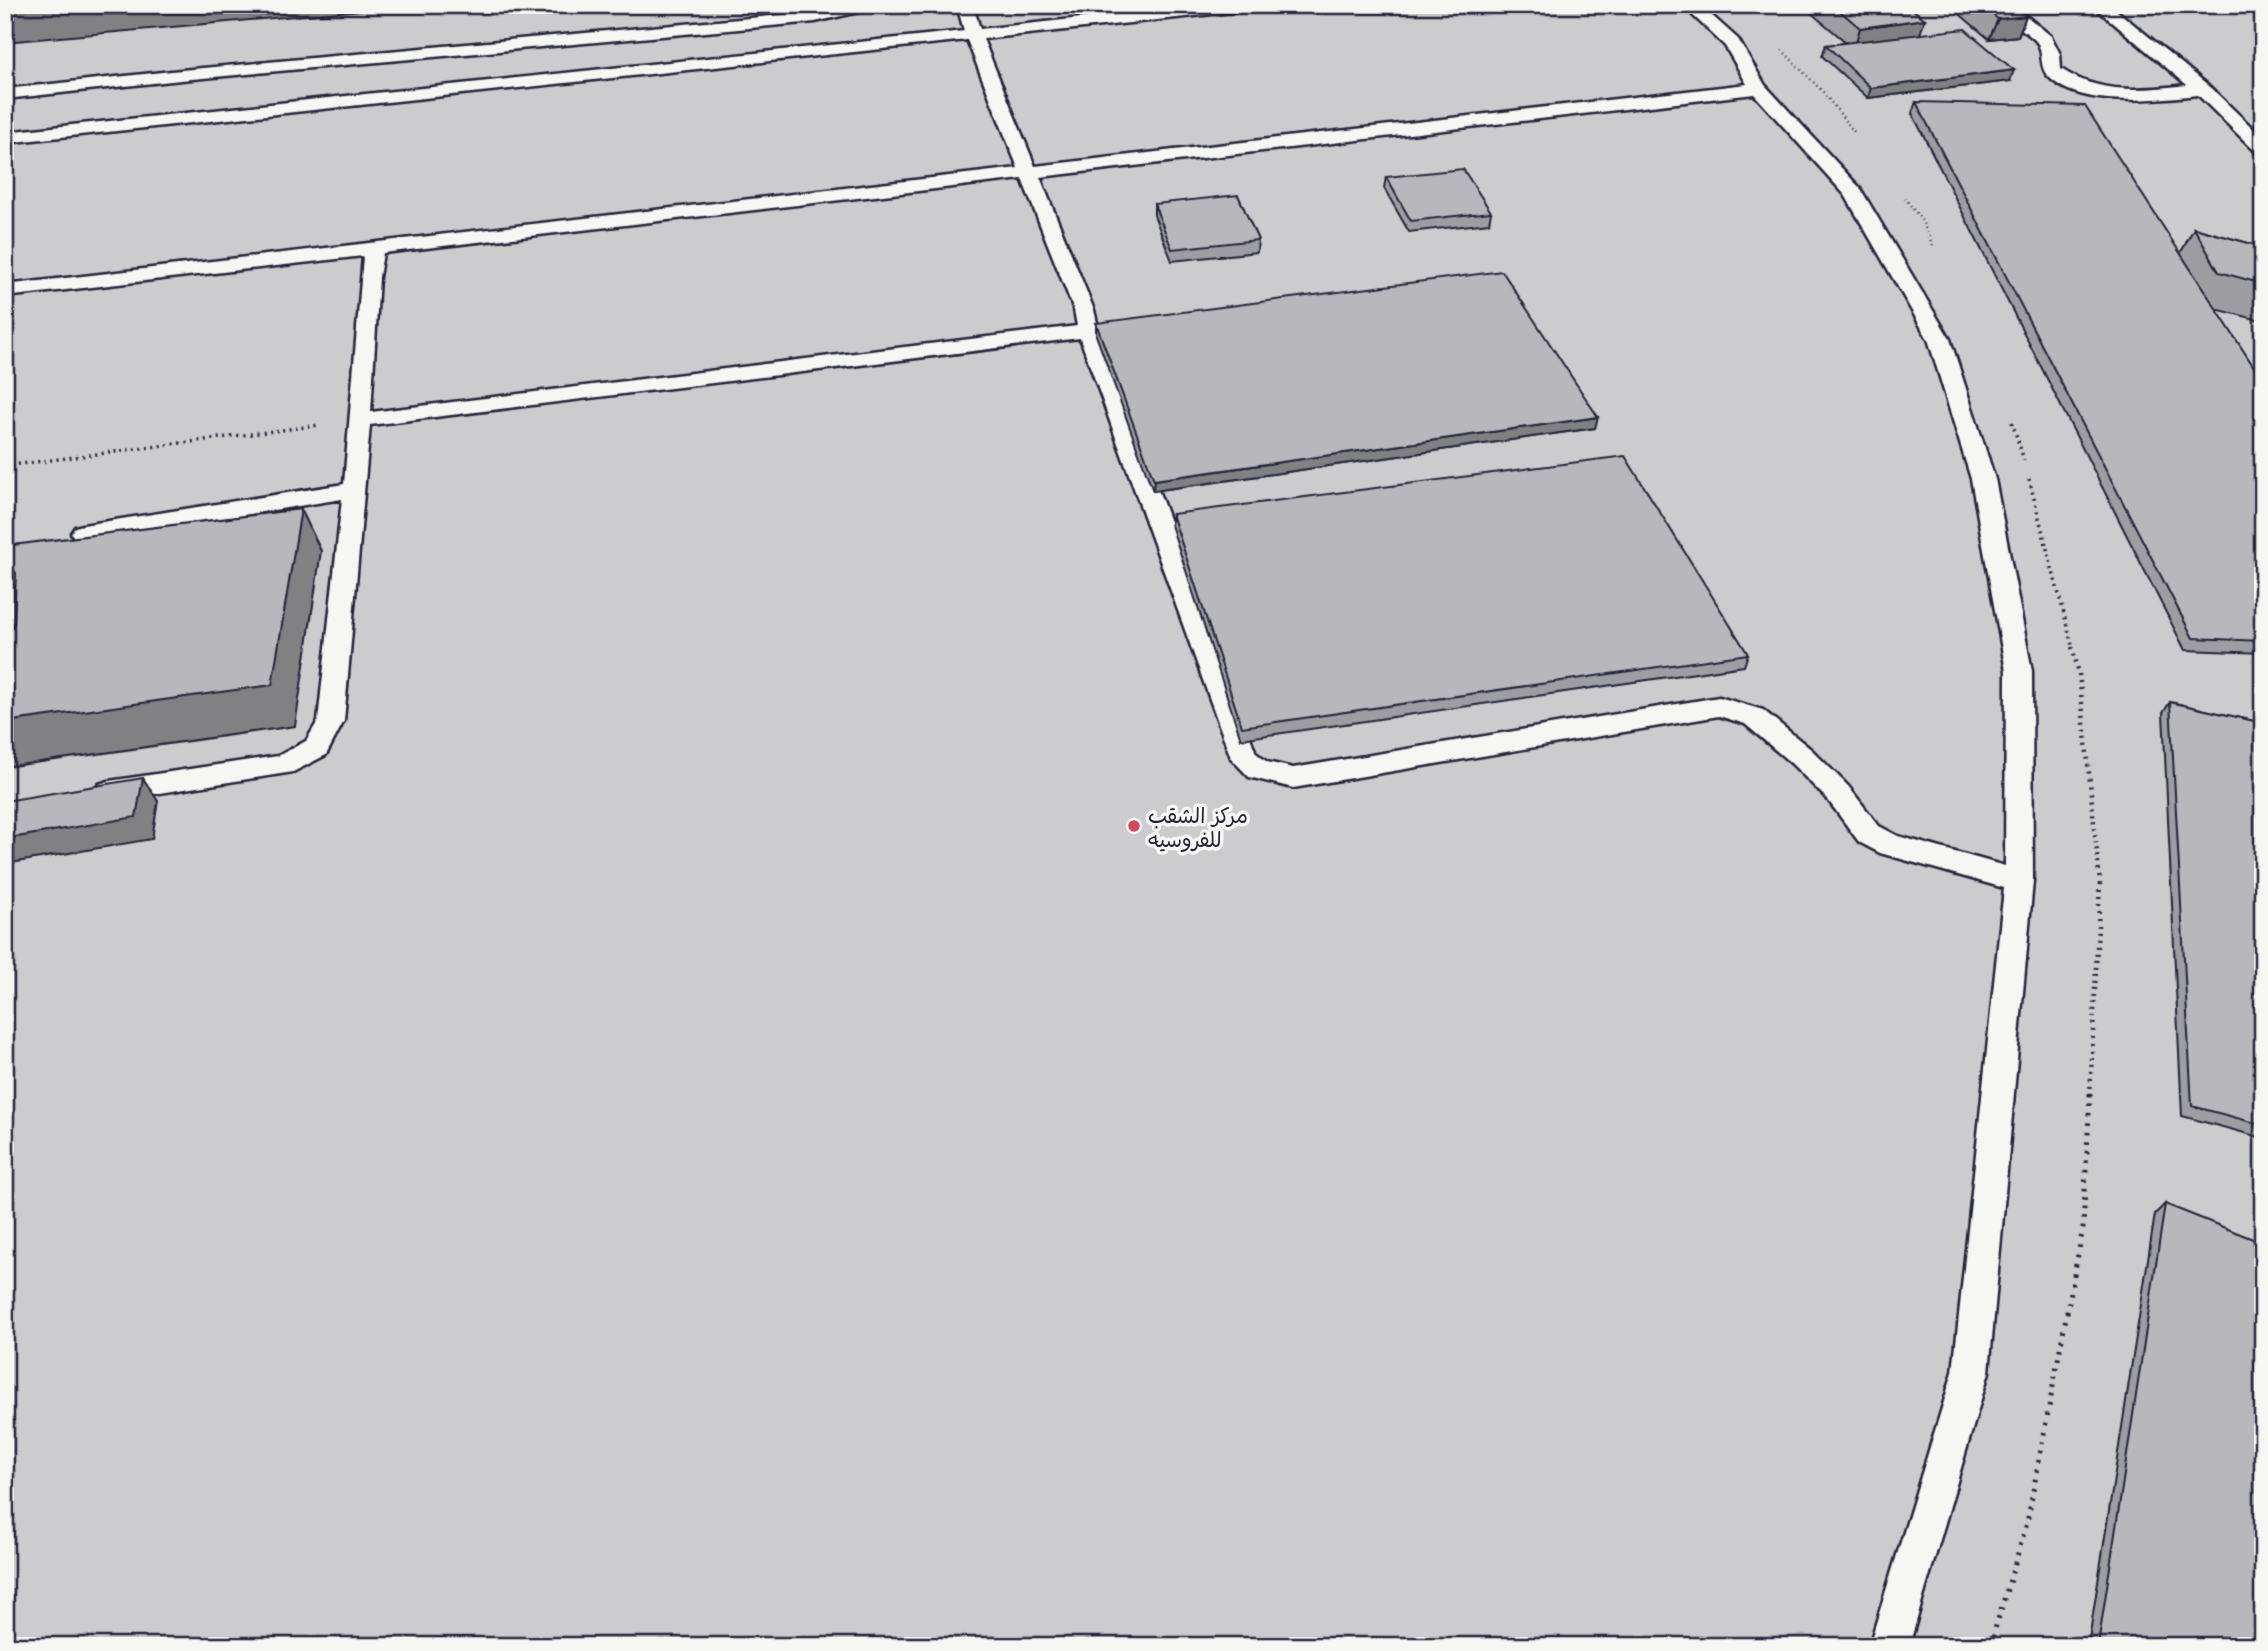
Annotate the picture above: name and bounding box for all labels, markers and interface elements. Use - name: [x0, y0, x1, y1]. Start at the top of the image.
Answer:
- place label: مركز الشقب للفروسيه: [1148, 801, 1248, 852]
- marker: مركز الشقب للفروسيه: [1126, 818, 1142, 834]

